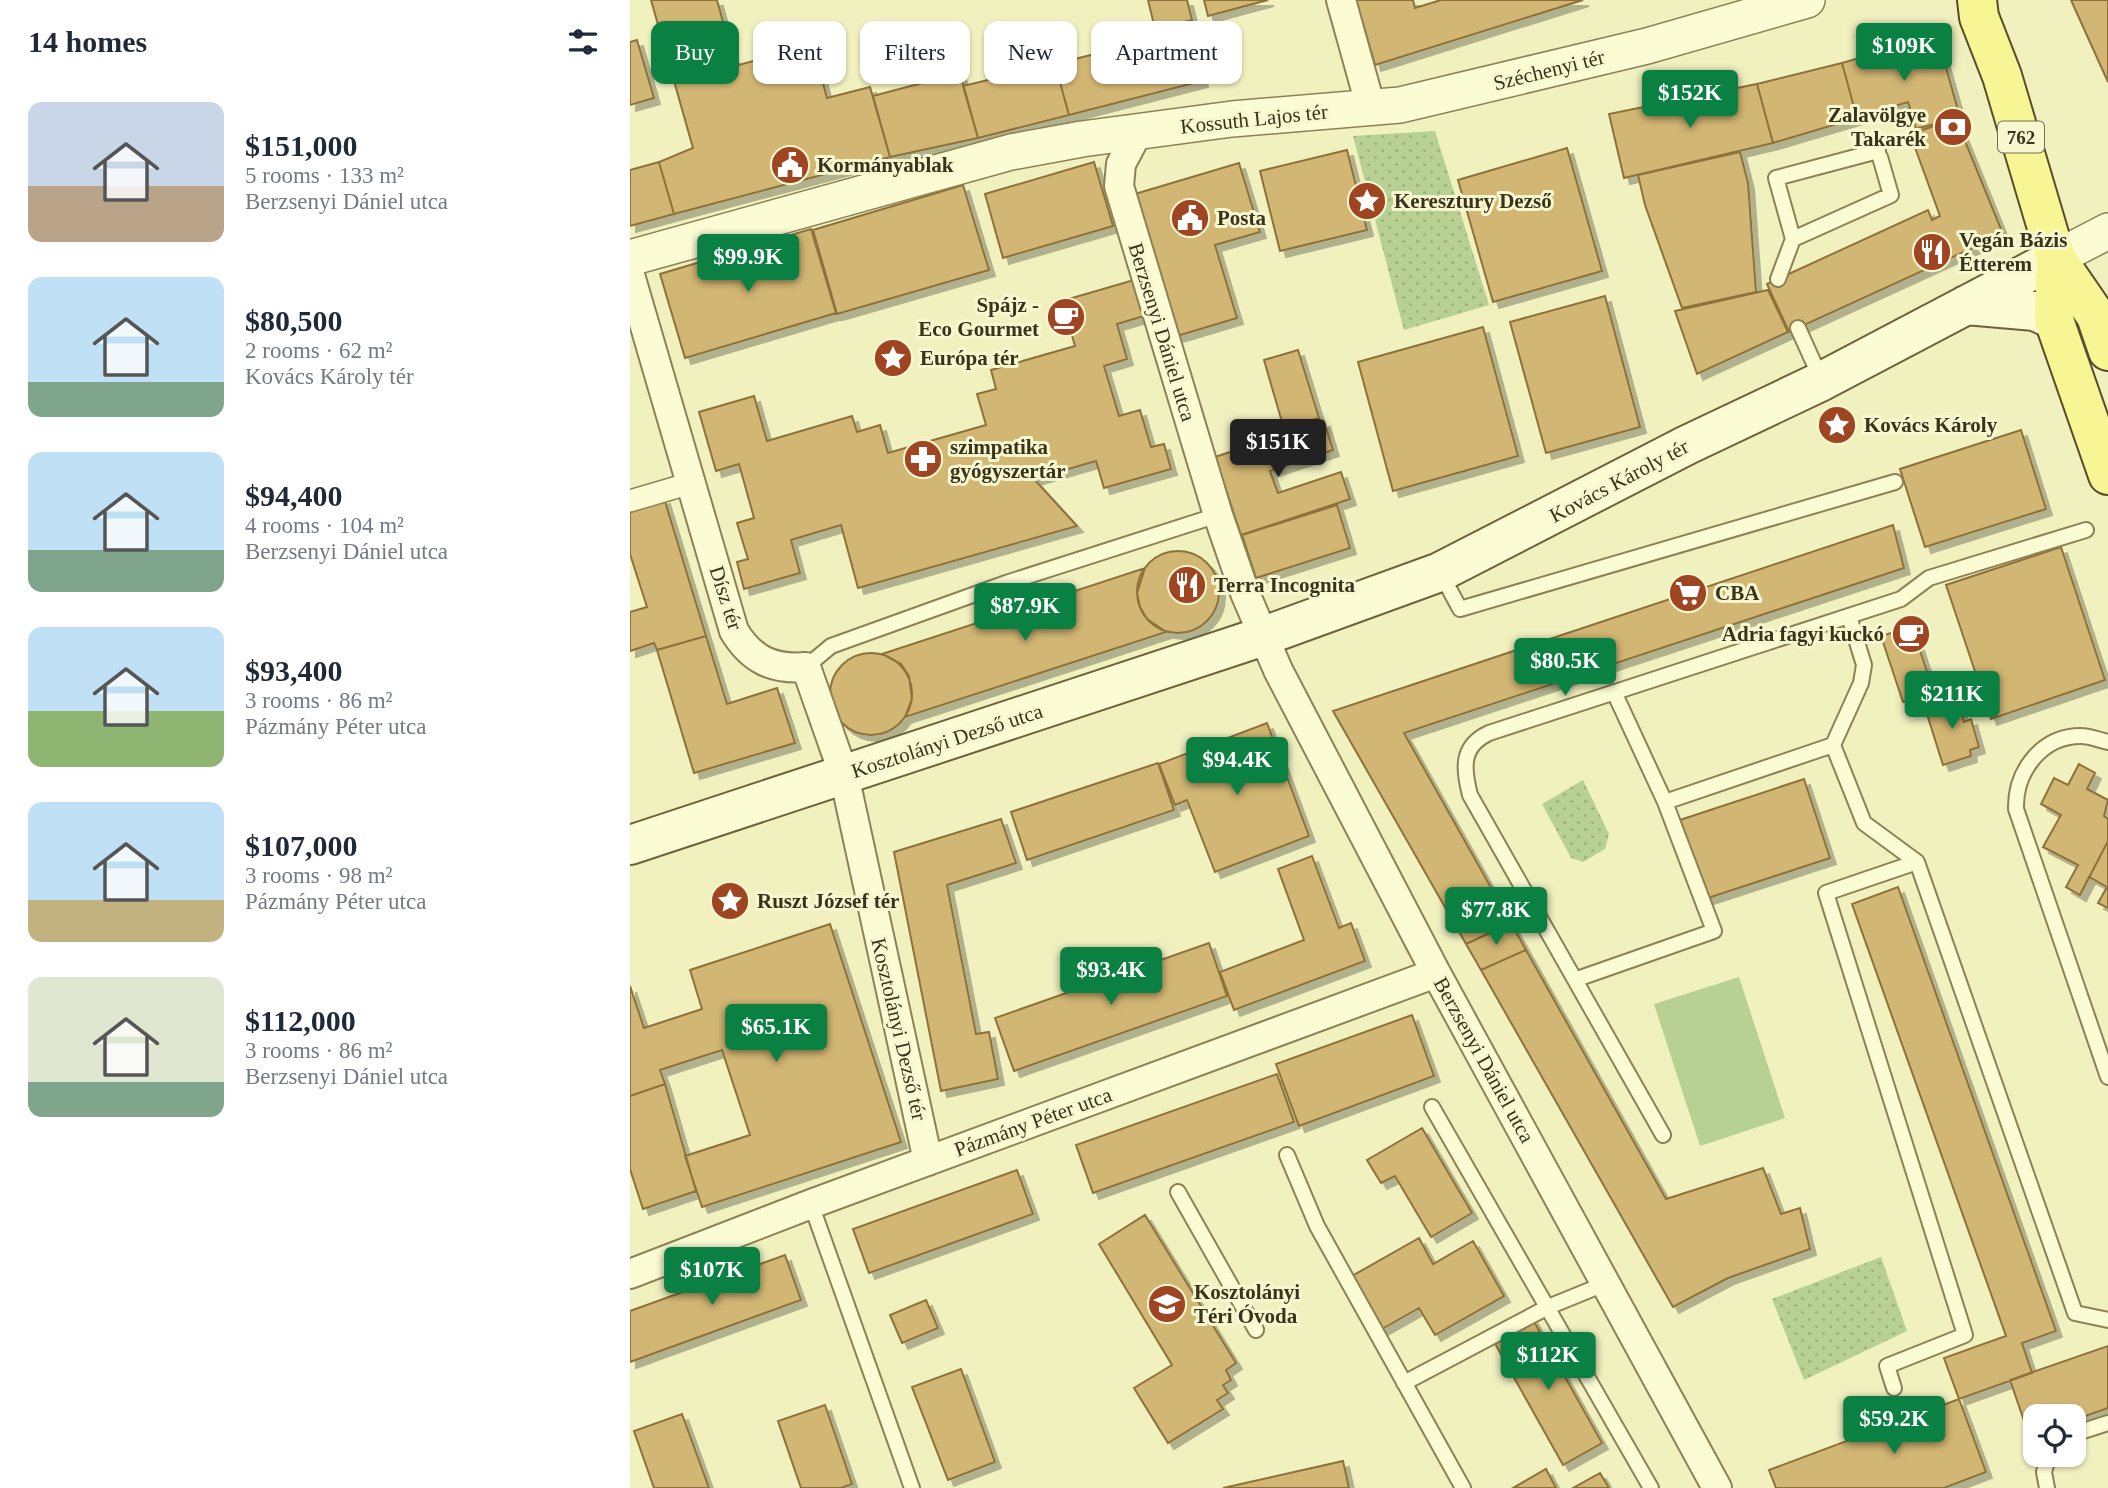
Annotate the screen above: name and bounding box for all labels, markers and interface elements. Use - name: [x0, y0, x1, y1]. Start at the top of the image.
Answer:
- chip: Buy: [651, 21, 739, 84]
- chip: Rent: [753, 21, 846, 84]
- chip: Filters: [860, 21, 970, 84]
- chip: New: [984, 21, 1077, 84]
- chip: Apartment: [1091, 21, 1242, 84]
- icon: filters: [564, 23, 602, 61]
- pin: $109K: [1855, 24, 1953, 83]
- text: 14 homes: [28, 25, 147, 58]
- text: $109K: [1872, 33, 1936, 58]
- street label: Széchenyi tér: [1491, 45, 1607, 95]
- pin: $152K: [1641, 71, 1739, 130]
- text: $152K: [1658, 80, 1722, 105]
- street label: Kossuth Lajos tér: [1179, 99, 1329, 139]
- place label: Zalavölgye Takarék: [1828, 103, 1926, 151]
- bank icon: Zalavölgye Takarék: [1932, 106, 1974, 148]
- road number: 762: [1998, 122, 2044, 153]
- text: $151,000: [245, 129, 358, 162]
- icon: home: [84, 130, 168, 214]
- public building icon: Kormányablak: [769, 144, 811, 186]
- place label: Kormányablak: [817, 153, 954, 177]
- text: 5 rooms · 133 m²: [245, 163, 404, 188]
- place icon: Keresztury Dezső: [1346, 180, 1388, 222]
- text: Berzsenyi Dániel utca: [245, 189, 448, 214]
- place label: Keresztury Dezső: [1394, 189, 1552, 213]
- public building icon: Posta: [1169, 197, 1211, 239]
- place label: Posta: [1217, 206, 1266, 230]
- place label: Vegán Bázis Étterem: [1959, 228, 2067, 276]
- restaurant icon: Vegán Bázis Étterem: [1911, 231, 1953, 273]
- pin: $99.9K: [691, 234, 805, 294]
- street label: Berzsenyi Dániel utca: [1123, 240, 1201, 425]
- text: $99.9K: [713, 244, 783, 269]
- place label: Spájz - Eco Gourmet: [918, 293, 1039, 341]
- cafe icon: Spájz - Eco Gourmet: [1045, 296, 1087, 338]
- text: $80,500: [245, 304, 343, 337]
- icon: home: [84, 305, 168, 389]
- place icon: Európa tér: [872, 337, 914, 379]
- text: 2 rooms · 62 m²: [245, 338, 392, 363]
- place label: Európa tér: [920, 346, 1019, 370]
- text: Kovács Károly tér: [245, 364, 414, 389]
- place icon: Kovács Károly: [1816, 404, 1858, 446]
- place label: Kovács Károly: [1864, 413, 1998, 437]
- pin: $151K: [1229, 420, 1327, 479]
- text: $151K: [1246, 429, 1310, 454]
- street label: Kovács Károly tér: [1545, 434, 1693, 528]
- place label: szimpatika gyógyszertár: [950, 435, 1065, 483]
- pharmacy icon: szimpatika gyógyszertár: [902, 438, 944, 480]
- text: $94,400: [245, 479, 343, 512]
- icon: home: [84, 480, 168, 564]
- text: 4 rooms · 104 m²: [245, 513, 404, 538]
- text: Berzsenyi Dániel utca: [245, 539, 448, 564]
- street label: Dísz tér: [704, 563, 748, 633]
- restaurant icon: Terra Incognita: [1166, 564, 1208, 606]
- supermarket icon: CBA: [1667, 572, 1709, 614]
- place label: Terra Incognita: [1214, 573, 1355, 597]
- place label: CBA: [1715, 581, 1760, 605]
- pin: $87.9K: [968, 584, 1082, 643]
- text: $87.9K: [990, 593, 1060, 618]
- cafe icon: Adria fagyi kuckó: [1890, 613, 1932, 655]
- place label: Adria fagyi kuckó: [1722, 622, 1884, 646]
- pin: $80.5K: [1508, 638, 1622, 698]
- text: $80.5K: [1530, 648, 1600, 673]
- text: $93,400: [245, 654, 343, 687]
- icon: home: [84, 655, 168, 739]
- pin: $211K: [1903, 672, 2001, 731]
- text: $211K: [1921, 681, 1983, 706]
- text: 3 rooms · 86 m²: [245, 688, 392, 713]
- street label: Kosztolányi Dezső utca: [848, 699, 1046, 783]
- text: Pázmány Péter utca: [245, 714, 426, 739]
- pin: $94.4K: [1180, 738, 1294, 797]
- text: $94.4K: [1202, 747, 1272, 772]
- text: $107,000: [245, 829, 358, 862]
- icon: home: [84, 830, 168, 914]
- text: 3 rooms · 98 m²: [245, 863, 392, 888]
- place icon: Ruszt József tér: [709, 880, 751, 922]
- pin: $77.8K: [1439, 888, 1553, 947]
- text: Pázmány Péter utca: [245, 889, 426, 914]
- place label: Ruszt József tér: [757, 889, 899, 913]
- text: $77.8K: [1461, 897, 1531, 922]
- street label: Kosztolányi Dezső tér: [866, 935, 932, 1123]
- pin: $93.4K: [1054, 948, 1168, 1007]
- text: $93.4K: [1076, 957, 1146, 982]
- street label: Berzsenyi Dániel utca: [1429, 973, 1540, 1147]
- text: $112,000: [245, 1004, 356, 1037]
- pin: $65.1K: [719, 1004, 833, 1064]
- icon: home: [84, 1005, 168, 1089]
- text: $65.1K: [741, 1014, 811, 1039]
- text: 3 rooms · 86 m²: [245, 1038, 392, 1063]
- text: Berzsenyi Dániel utca: [245, 1064, 448, 1089]
- street label: Pázmány Péter utca: [951, 1082, 1116, 1162]
- pin: $107K: [663, 1248, 761, 1307]
- text: $107K: [680, 1257, 744, 1282]
- place label: Kosztolányi Téri Óvoda: [1194, 1280, 1300, 1328]
- school or university icon: Kosztolányi Téri Óvoda: [1146, 1283, 1188, 1325]
- pin: $112K: [1499, 1332, 1597, 1392]
- text: $112K: [1517, 1342, 1579, 1367]
- pin: $59.2K: [1837, 1396, 1951, 1456]
- map controls: [2023, 1404, 2086, 1467]
- button: locate: [2023, 1404, 2086, 1467]
- text: $59.2K: [1859, 1406, 1929, 1431]

